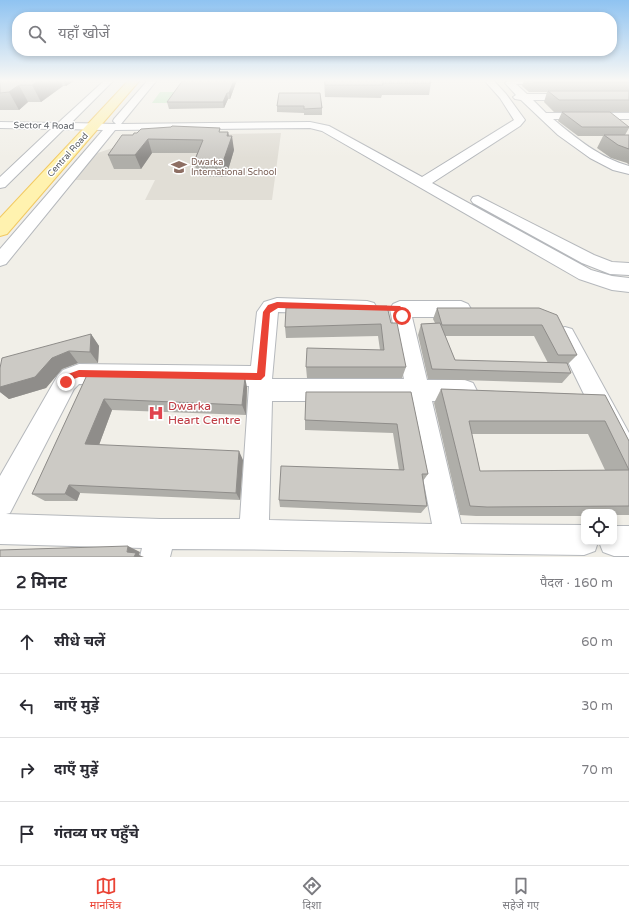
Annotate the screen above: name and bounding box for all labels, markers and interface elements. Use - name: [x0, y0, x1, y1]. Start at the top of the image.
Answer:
- search box: [12, 12, 617, 56]
- icon: search: [26, 23, 48, 45]
- text: यहाँ खोजें: [58, 24, 110, 42]
- street label: Sector 4 Road: [14, 120, 74, 132]
- street label: Central Road: [45, 131, 91, 179]
- place label: Dwarka International School: [191, 157, 276, 178]
- school or university icon: Dwarka International School: [170, 158, 188, 176]
- route start: [393, 307, 411, 325]
- route end: [57, 373, 75, 391]
- place label: Dwarka Heart Centre: [168, 399, 241, 427]
- hospital icon: Dwarka Heart Centre: [147, 404, 165, 422]
- map controls: [581, 509, 617, 545]
- button: locate: [581, 509, 617, 545]
- text: 2 मिनट: [16, 572, 67, 593]
- text: पैदल · 160 m: [540, 575, 613, 591]
- icon: ahead: [16, 631, 38, 653]
- text: सीधे चलें: [54, 632, 105, 650]
- text: 60 m: [581, 634, 613, 650]
- icon: left: [16, 695, 38, 717]
- text: बाएँ मुड़ें: [54, 696, 99, 714]
- text: 30 m: [581, 698, 613, 714]
- icon: right: [16, 759, 38, 781]
- text: दाएँ मुड़ें: [54, 760, 98, 778]
- text: 70 m: [581, 762, 613, 778]
- icon: arrive: [16, 823, 38, 845]
- text: गंतव्य पर पहुँचे: [54, 824, 139, 842]
- tab: मानचित्र: [90, 875, 121, 913]
- tab: दिशा: [301, 875, 323, 913]
- tab: सहेजे गए: [503, 875, 539, 913]

